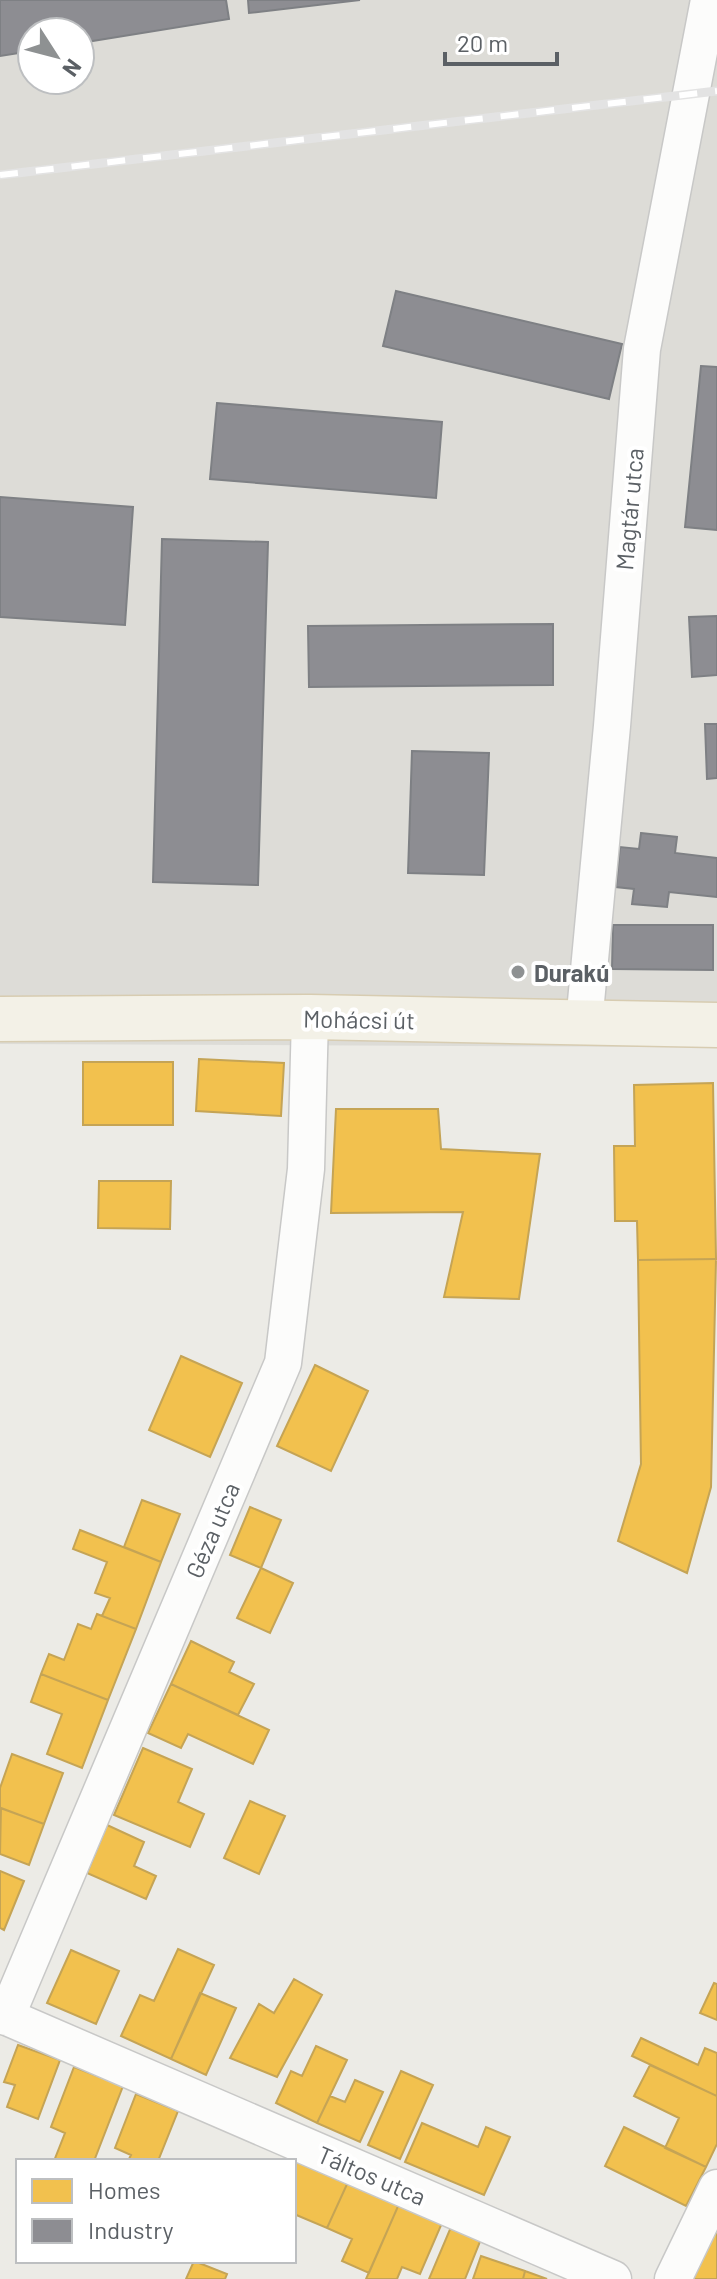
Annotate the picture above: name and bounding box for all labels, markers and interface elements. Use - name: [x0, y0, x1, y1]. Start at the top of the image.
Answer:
- north arrow: [16, 16, 96, 96]
- scale bar: [445, 16, 557, 66]
- text: 20 m: [457, 28, 508, 57]
- text: N: [58, 55, 88, 82]
- street label: Magtár utca: [609, 447, 649, 571]
- place label: Durakú: [534, 958, 609, 987]
- marker: Durakú: [509, 963, 527, 981]
- street label: Mohácsi út: [303, 1004, 415, 1034]
- street label: Géza utca: [179, 1478, 245, 1582]
- street label: Táltos utca: [313, 2139, 431, 2211]
- legend: [16, 2159, 296, 2263]
- text: Homes: [88, 2175, 161, 2204]
- text: Industry: [88, 2215, 174, 2244]

